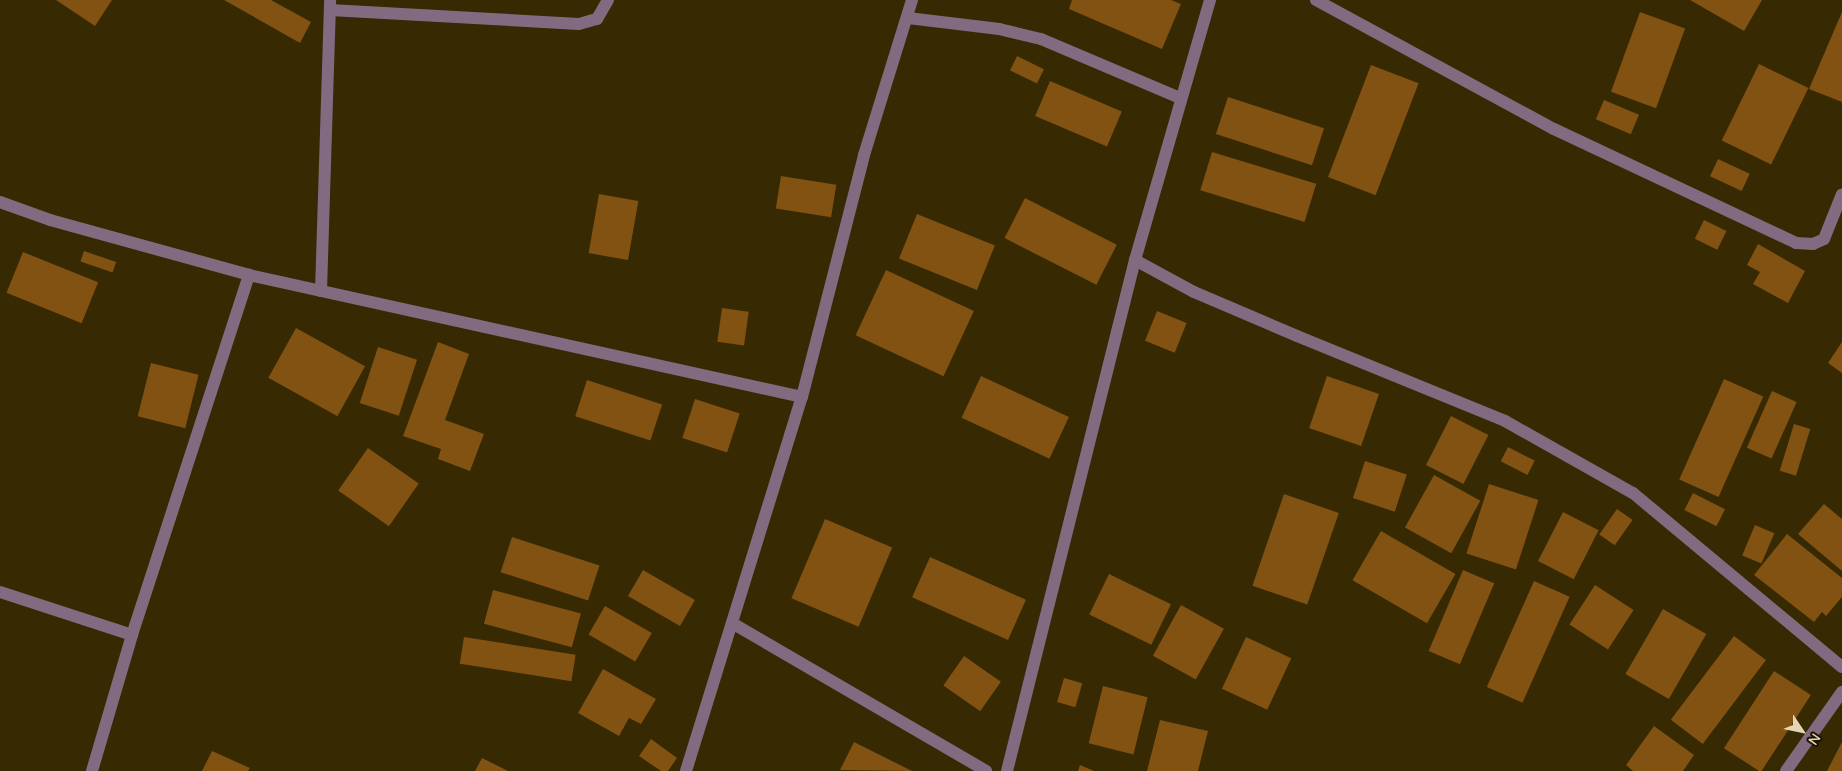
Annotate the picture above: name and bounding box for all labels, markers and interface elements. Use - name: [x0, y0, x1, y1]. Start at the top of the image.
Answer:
- north arrow: [1777, 706, 1827, 756]
- text: N: [1804, 730, 1825, 749]

